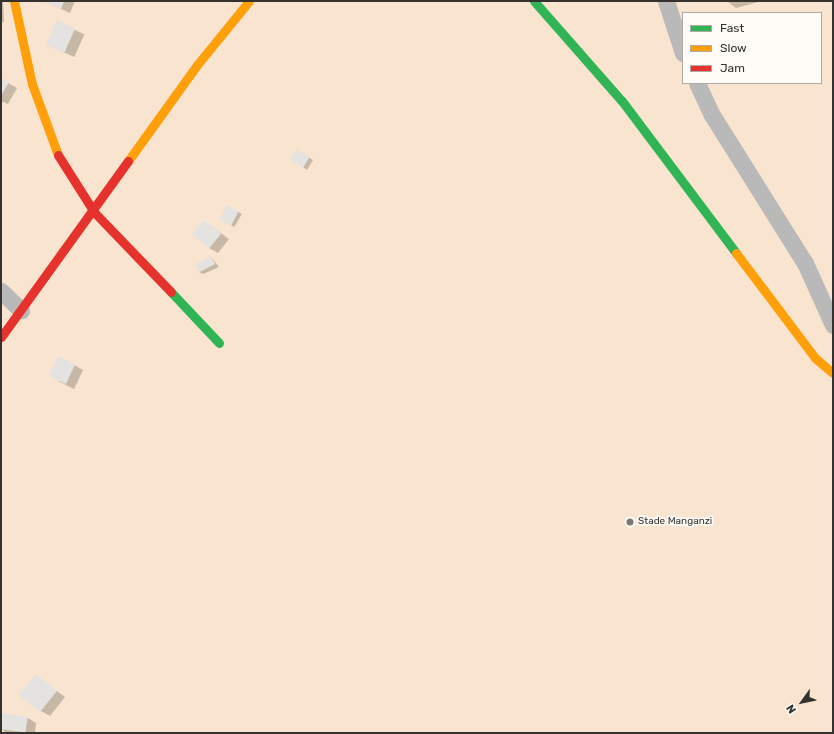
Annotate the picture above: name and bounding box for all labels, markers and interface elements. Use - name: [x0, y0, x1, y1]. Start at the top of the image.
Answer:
- legend: [682, 12, 822, 84]
- text: Fast: [720, 21, 744, 35]
- text: Slow: [720, 41, 747, 55]
- text: Jam: [720, 61, 745, 75]
- place label: Stade Manganzi: [638, 516, 712, 528]
- marker: Stade Manganzi: [625, 517, 635, 527]
- north arrow: [782, 682, 822, 722]
- text: N: [784, 702, 799, 716]

